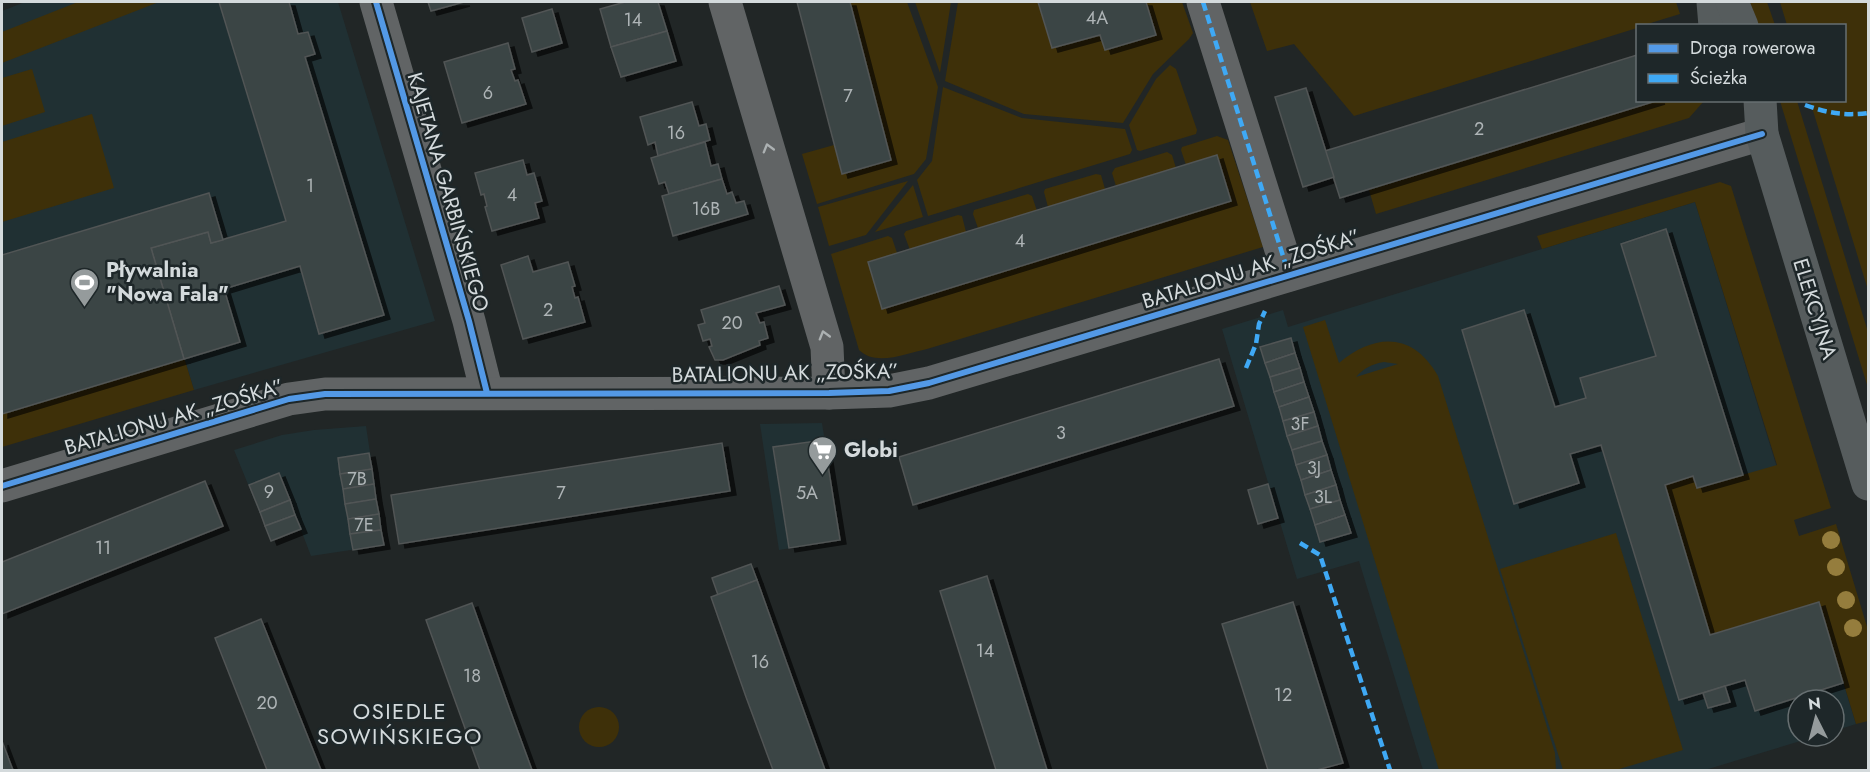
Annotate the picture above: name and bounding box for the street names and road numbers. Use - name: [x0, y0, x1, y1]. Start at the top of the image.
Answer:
- street label: KAJETANA GARBIŃSKIEGO: [399, 69, 497, 315]
- street label: BATALIONU AK „ZOŚKA”: [1138, 222, 1364, 316]
- street label: ELEKCYJNA: [1785, 255, 1845, 363]
- street label: BATALIONU AK „ZOŚKA”: [671, 356, 899, 390]
- street label: BATALIONU AK „ZOŚKA”: [61, 371, 287, 463]

